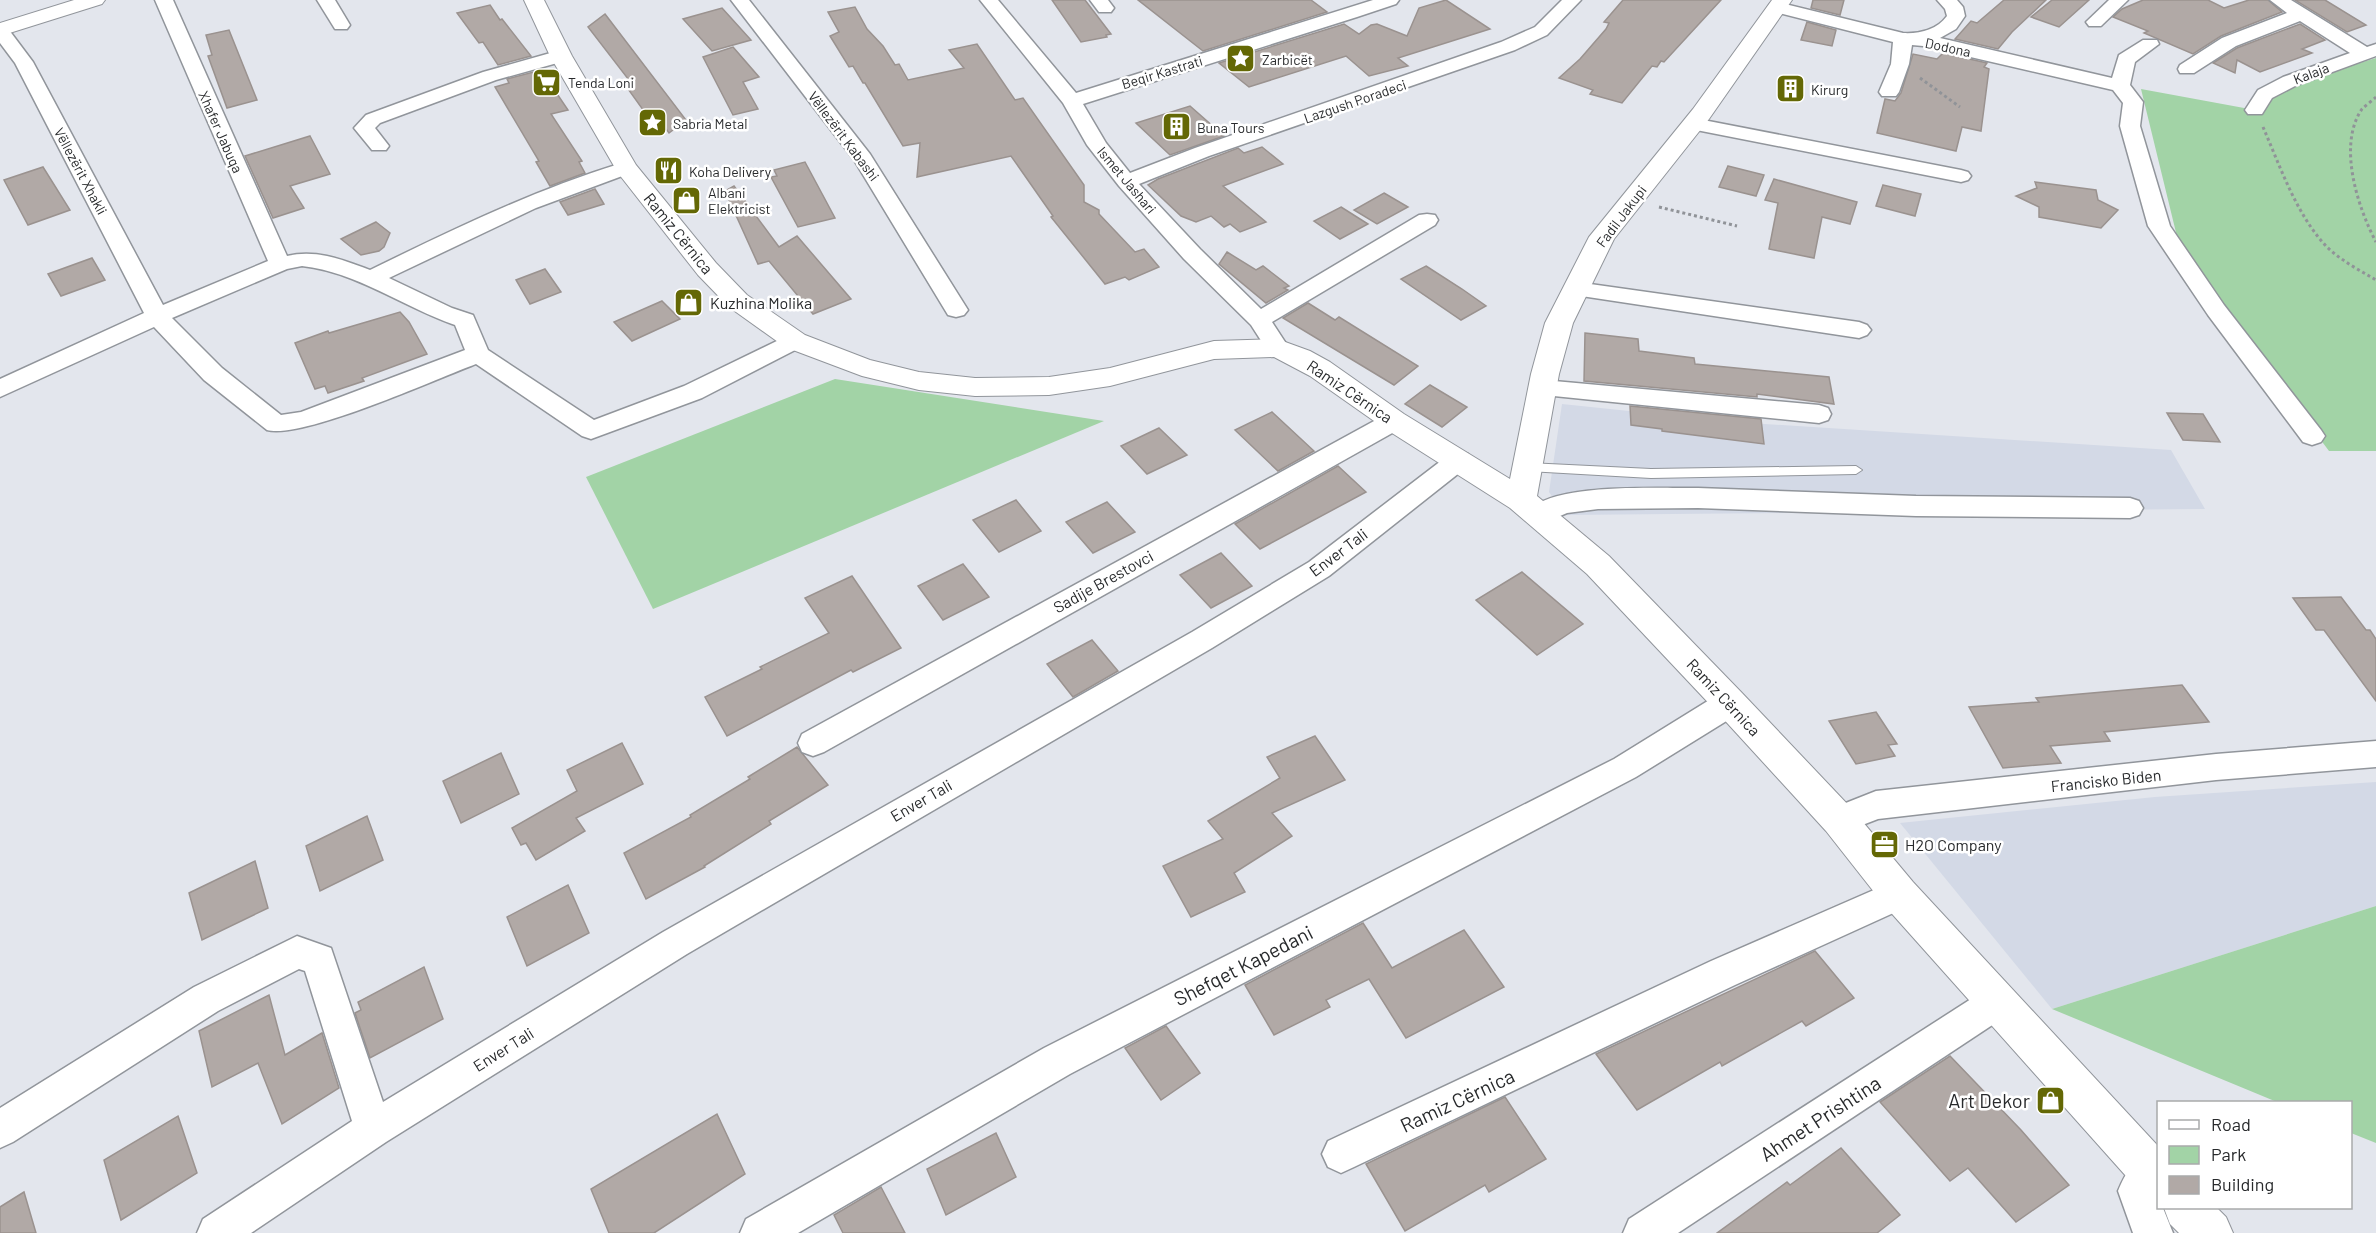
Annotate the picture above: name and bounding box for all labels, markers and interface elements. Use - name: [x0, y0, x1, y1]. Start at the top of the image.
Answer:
- street label: Dodona: [1924, 34, 1972, 60]
- place icon: Zarbicët: [1225, 43, 1257, 75]
- place label: Zarbicët: [1262, 51, 1313, 68]
- street label: Beqir Kastrati: [1119, 52, 1205, 92]
- street label: Kalaja: [2291, 58, 2331, 88]
- supermarket icon: Tenda Loni: [531, 66, 563, 98]
- building icon: Kirurg: [1774, 73, 1806, 105]
- place label: Tenda Loni: [568, 74, 634, 91]
- street label: Lazgush Poradeci: [1302, 76, 1408, 126]
- place label: Kirurg: [1811, 81, 1848, 98]
- street label: Xhafer Jabuqa: [195, 88, 247, 176]
- street label: Vëllezërit Kabashi: [805, 88, 883, 184]
- place icon: Sabria Metal: [636, 107, 668, 139]
- building icon: Buna Tours: [1160, 111, 1192, 143]
- place label: Sabria Metal: [673, 115, 747, 132]
- place label: Buna Tours: [1197, 119, 1265, 136]
- street label: Vëllezërit Xhakli: [51, 125, 111, 217]
- street label: Ismet Jashari: [1094, 143, 1160, 217]
- restaurant icon: Koha Delivery: [652, 155, 684, 187]
- place label: Koha Delivery: [689, 163, 772, 180]
- street label: Fadil Jakupi: [1592, 182, 1650, 250]
- shop icon: Albani Elektricist: [671, 184, 703, 216]
- place label: Albani Elektricist: [708, 184, 771, 217]
- street label: Ramiz Cërnica: [641, 189, 717, 277]
- shop icon: Kuzhina Molika: [673, 286, 705, 318]
- place label: Kuzhina Molika: [710, 293, 812, 312]
- street label: Ramiz Cërnica: [1304, 355, 1396, 427]
- street label: Enver Tali: [1305, 524, 1371, 580]
- street label: Sadije Brestovci: [1050, 546, 1156, 616]
- street label: Ramiz Cërnica: [1683, 654, 1765, 740]
- street label: Francisko Biden: [2050, 765, 2162, 795]
- street label: Enver Tali: [887, 775, 955, 825]
- office icon: H2O Company: [1868, 828, 1900, 860]
- place label: H2O Company: [1905, 835, 2002, 854]
- street label: Shefqet Kapedani: [1169, 920, 1317, 1010]
- street label: Enver Tali: [469, 1023, 537, 1075]
- street label: Ramiz Cërnica: [1396, 1063, 1518, 1137]
- street label: Ahmet Prishtina: [1755, 1070, 1885, 1166]
- shop icon: Art Dekor: [2035, 1084, 2067, 1116]
- place label: Art Dekor: [1948, 1088, 2030, 1112]
- legend: [2157, 1101, 2352, 1209]
- text: Road: [2211, 1113, 2251, 1135]
- text: Park: [2211, 1143, 2246, 1165]
- text: Building: [2211, 1173, 2274, 1195]

